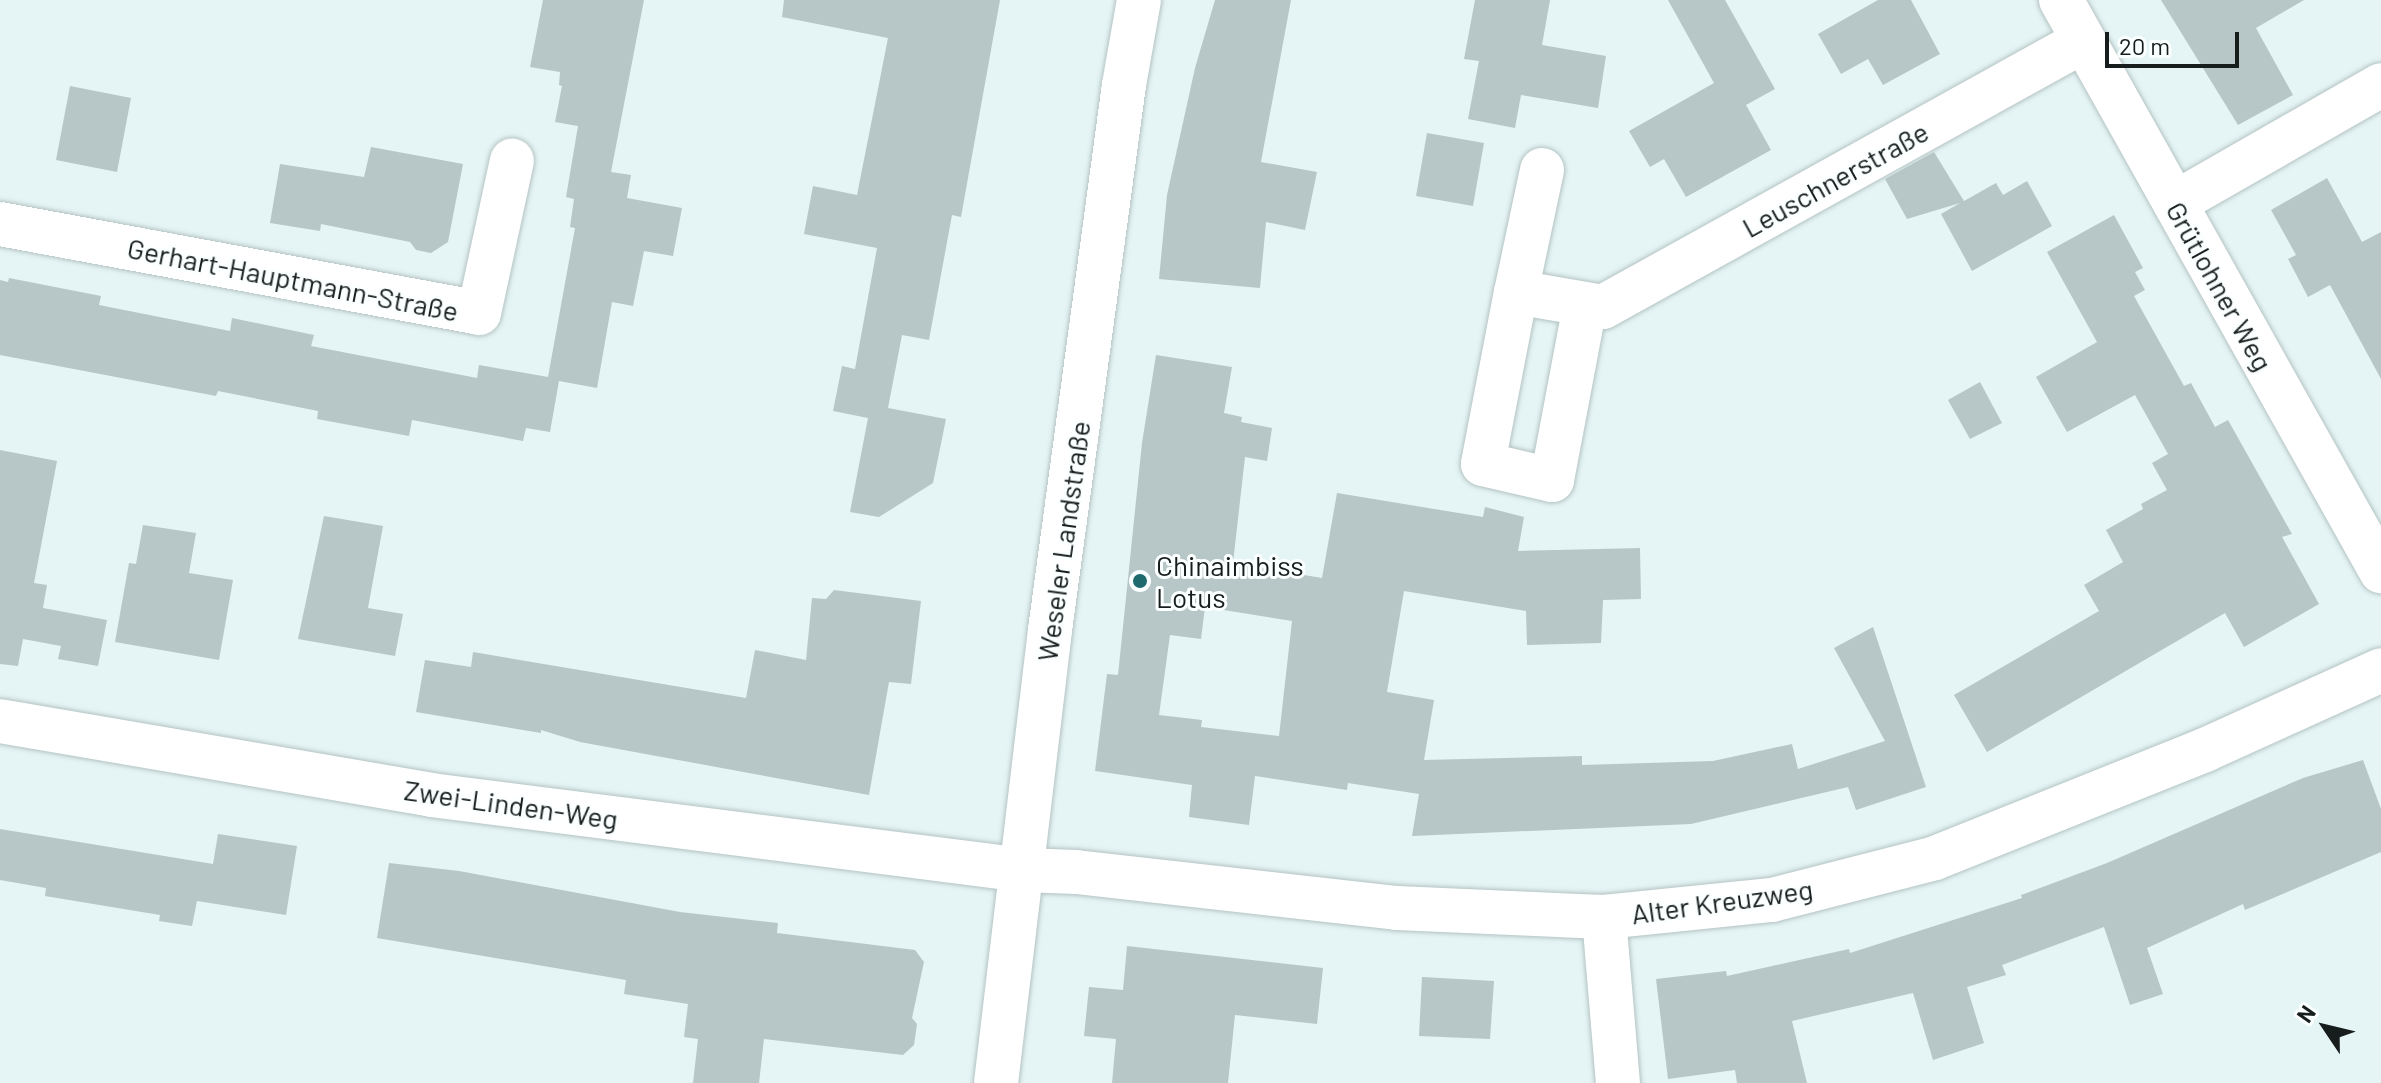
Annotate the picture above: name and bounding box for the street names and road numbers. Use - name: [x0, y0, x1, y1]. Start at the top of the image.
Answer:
- street label: Leuschnerstraße: [1736, 114, 1934, 244]
- street label: Grütlohner Weg: [2160, 196, 2280, 376]
- street label: Gerhart-Hauptmann-Straße: [125, 230, 461, 328]
- street label: Weseler Landstraße: [1029, 419, 1097, 663]
- street label: Zwei-Linden-Weg: [402, 772, 620, 836]
- street label: Alter Kreuzweg: [1629, 872, 1815, 930]

